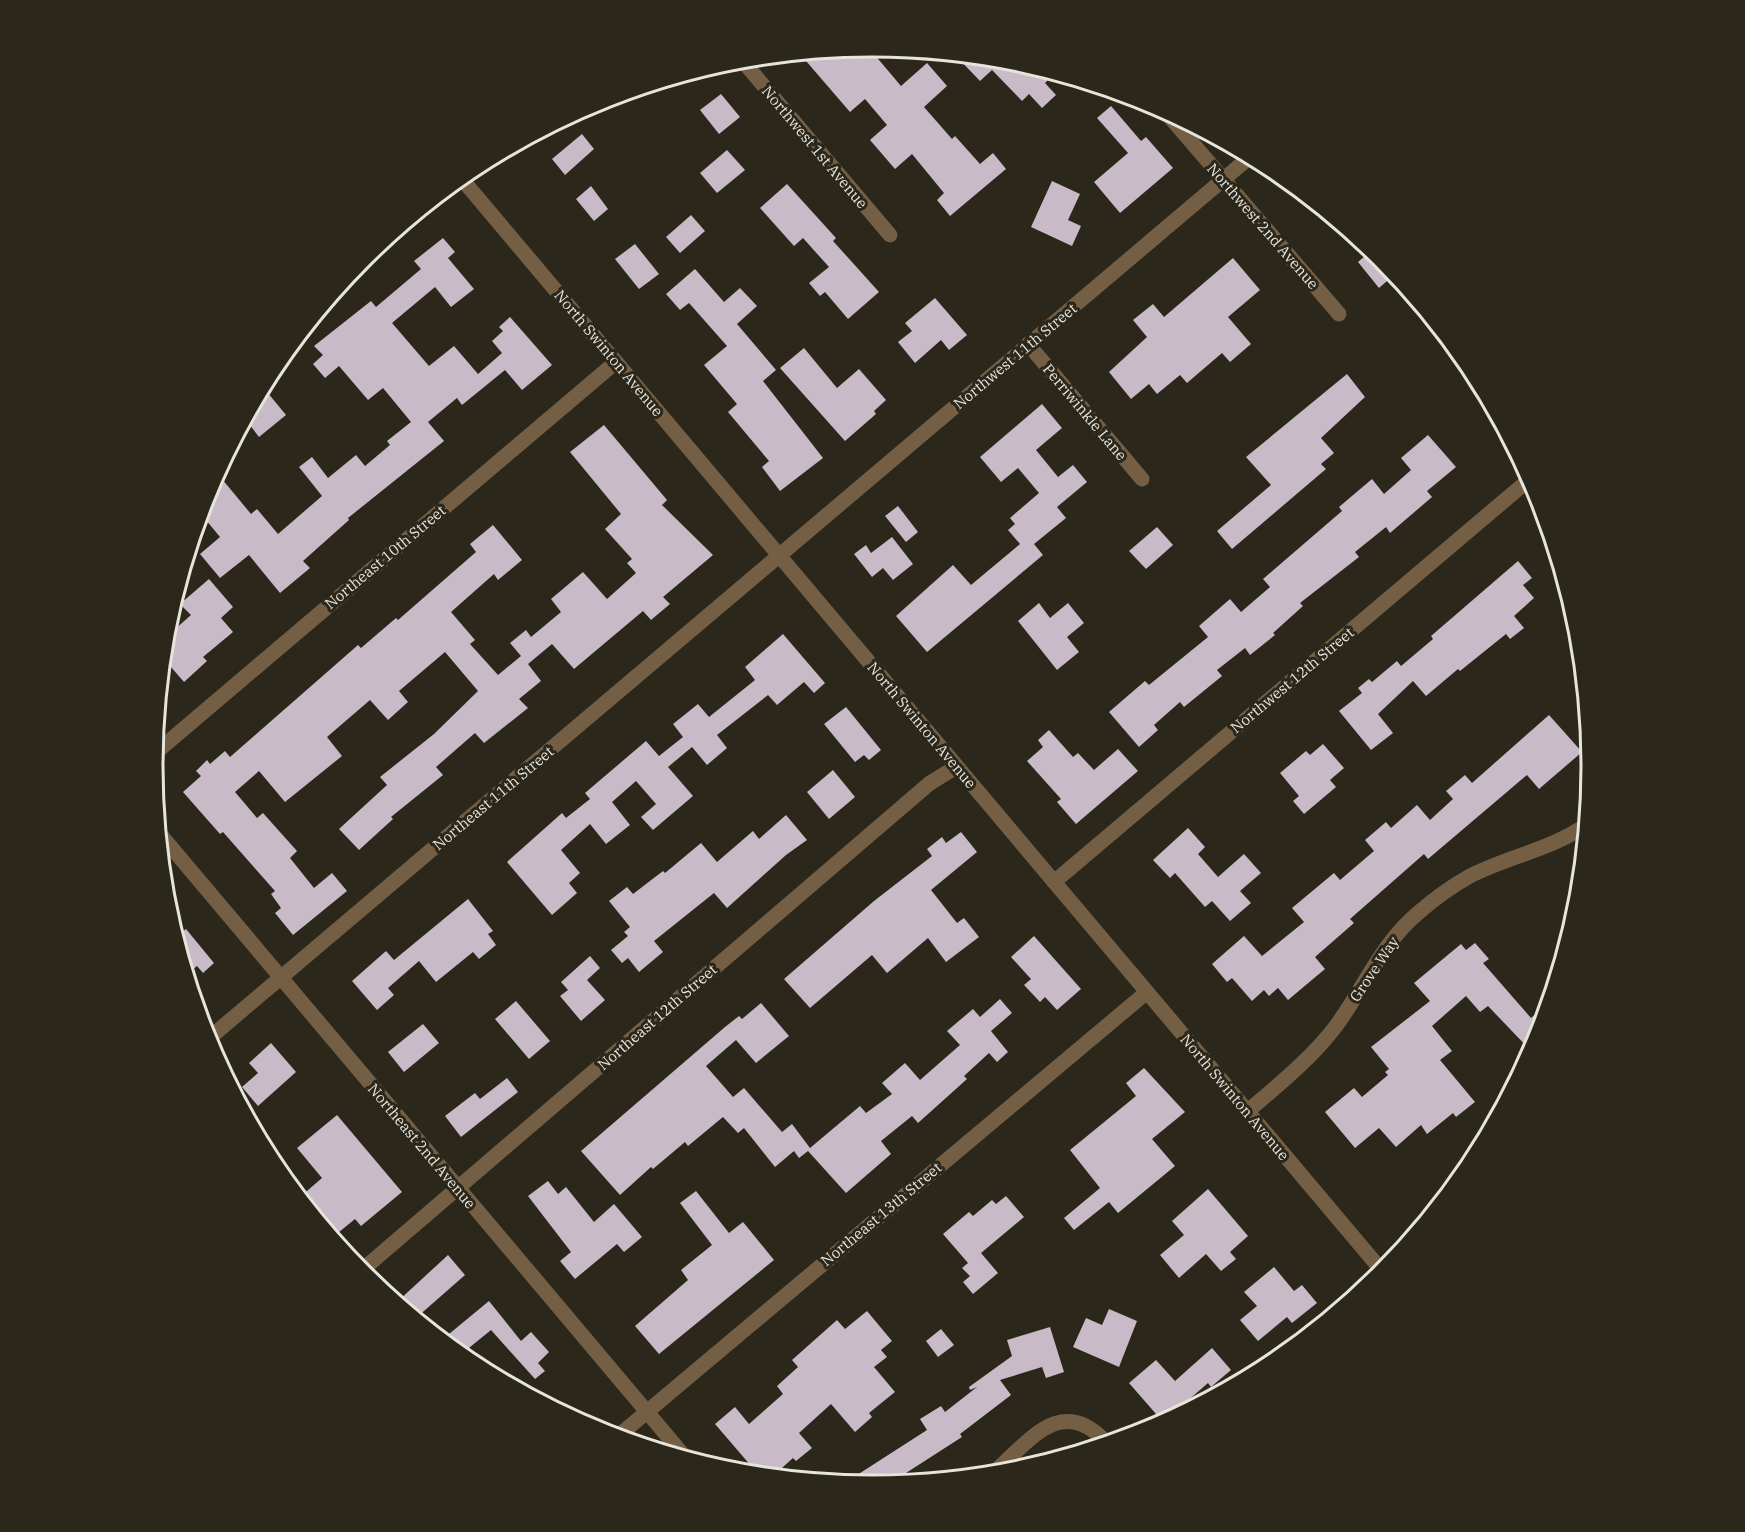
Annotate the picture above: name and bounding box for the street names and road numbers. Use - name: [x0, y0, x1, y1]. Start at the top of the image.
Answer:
- street label: Northwest 1st Avenue: [758, 82, 872, 212]
- street label: Northwest 2nd Avenue: [1203, 159, 1323, 293]
- street label: North Swinton Avenue: [551, 286, 667, 420]
- street label: Northwest 11th Street: [949, 299, 1081, 413]
- street label: Perriwinkle Lane: [1039, 360, 1131, 464]
- street label: Northeast 10th Street: [321, 501, 449, 613]
- street label: Northwest 12th Street: [1226, 623, 1358, 737]
- street label: North Swinton Avenue: [864, 658, 980, 792]
- street label: Northeast 11th Street: [429, 742, 557, 854]
- street label: Grove Way: [1345, 933, 1403, 1005]
- street label: Northeast 12th Street: [593, 960, 721, 1074]
- street label: North Swinton Avenue: [1177, 1030, 1293, 1164]
- street label: Northeast 2nd Avenue: [364, 1079, 480, 1213]
- street label: Northeast 13th Street: [817, 1158, 945, 1270]

